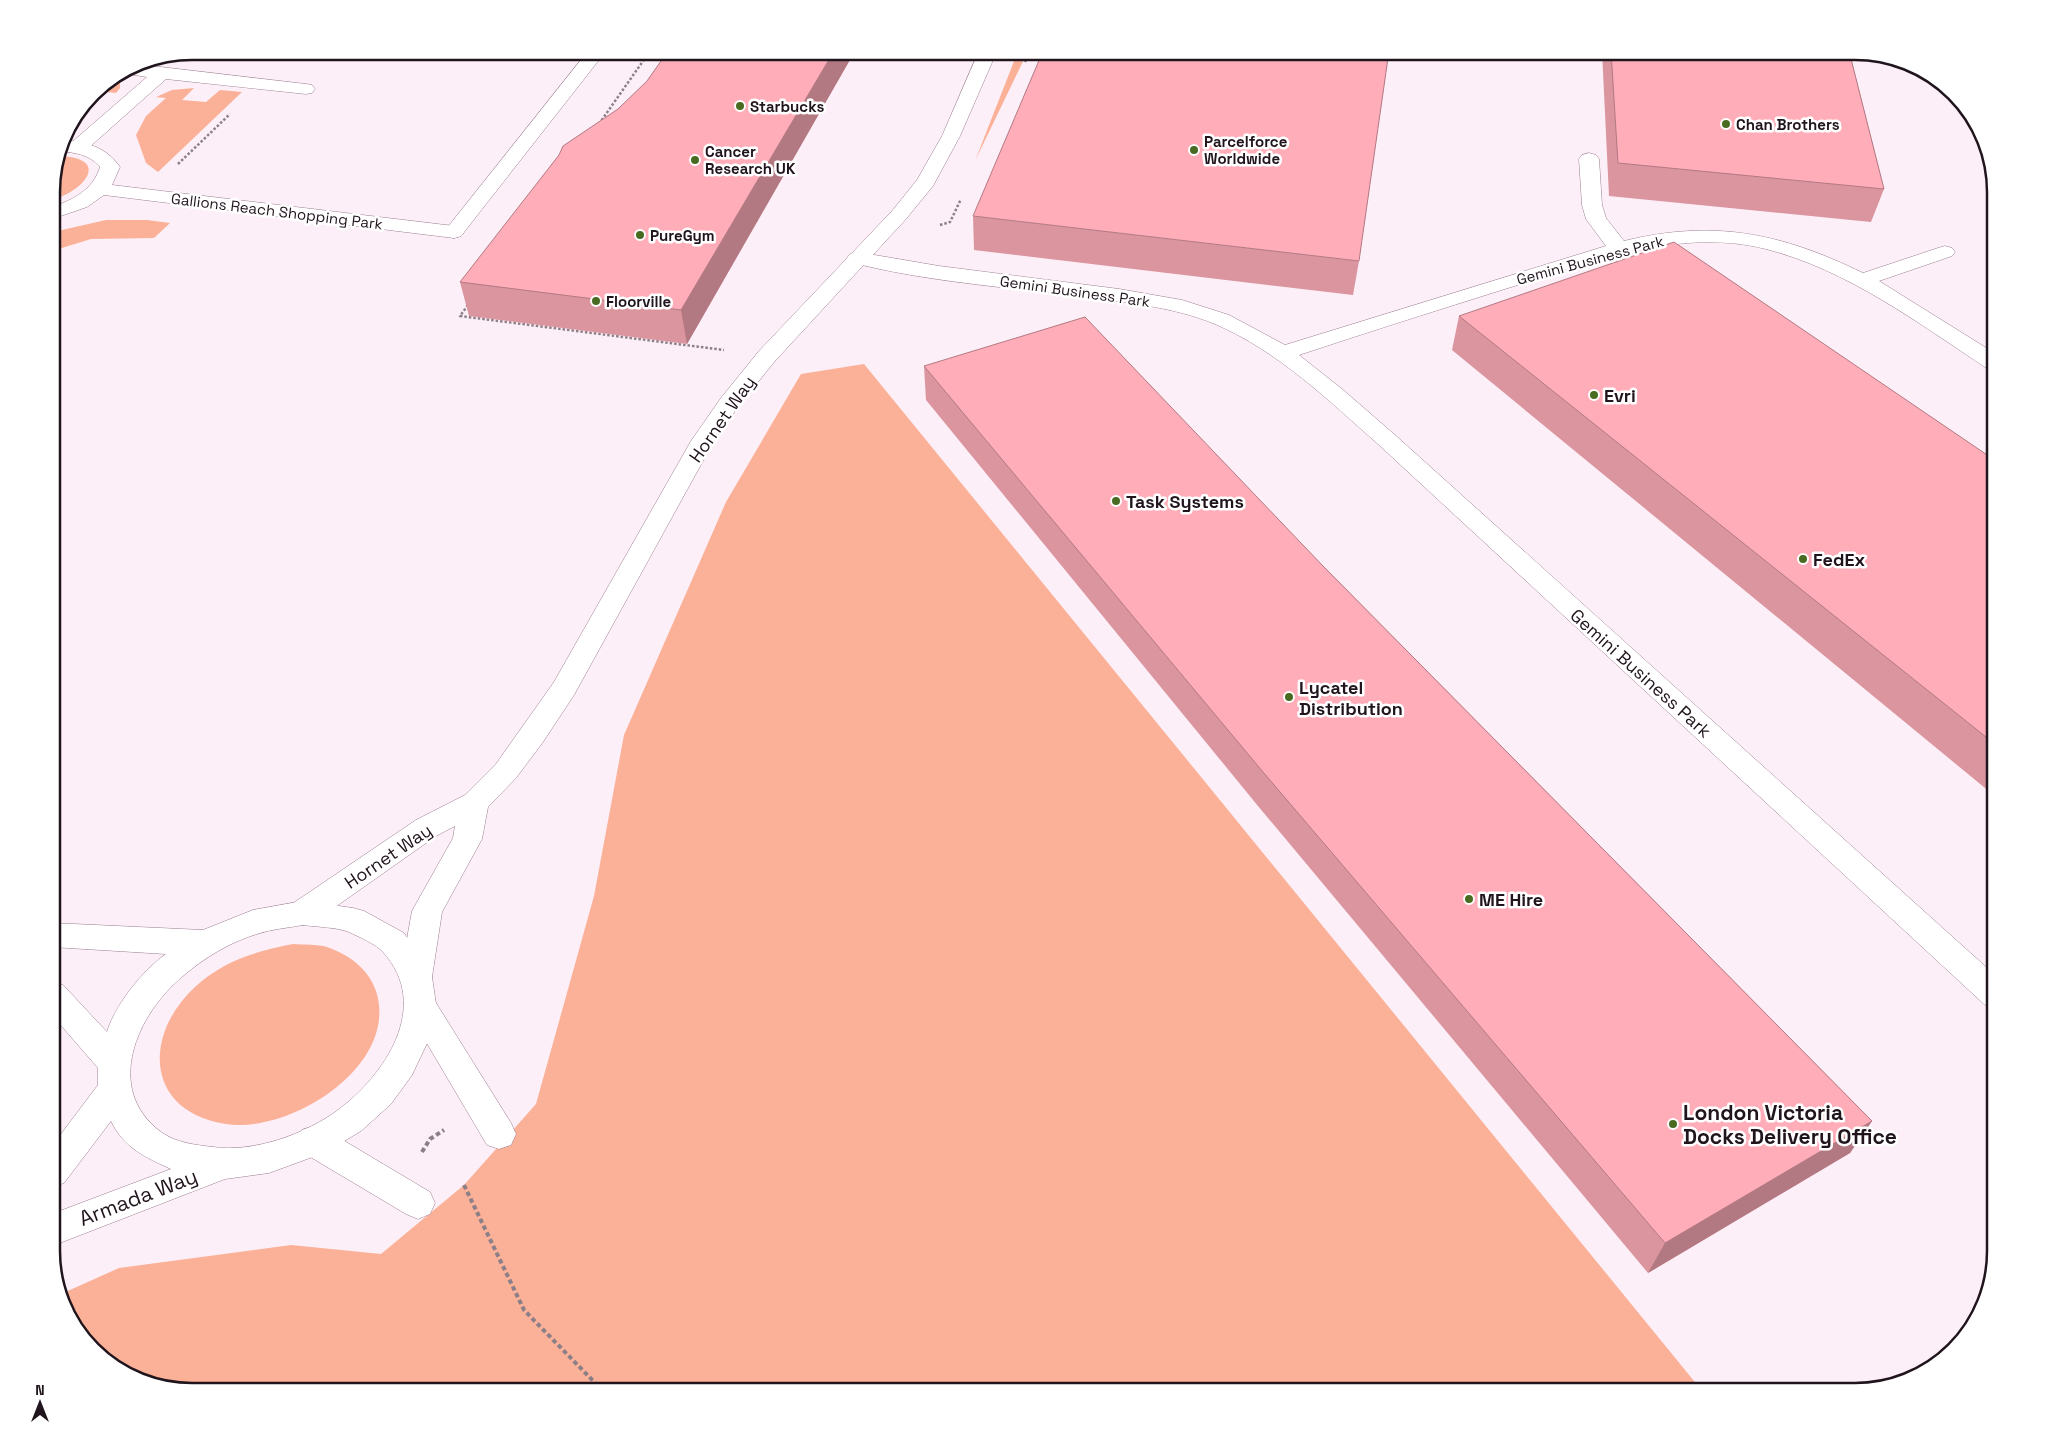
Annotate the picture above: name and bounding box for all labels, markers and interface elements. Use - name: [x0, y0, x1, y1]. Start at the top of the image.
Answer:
- place label: Starbucks: [750, 97, 824, 116]
- marker: Starbucks: [734, 100, 746, 112]
- place label: Chan Brothers: [1736, 115, 1840, 134]
- marker: Chan Brothers: [1720, 118, 1732, 130]
- place label: Parcelforce Worldwide: [1204, 132, 1288, 168]
- place label: Cancer Research UK: [705, 142, 796, 178]
- marker: Parcelforce Worldwide: [1188, 144, 1200, 156]
- marker: Cancer Research UK: [689, 154, 701, 166]
- street label: Gallions Reach Shopping Park: [170, 189, 384, 233]
- place label: PureGym: [650, 226, 715, 245]
- marker: PureGym: [634, 229, 646, 241]
- street label: Gemini Business Park: [1514, 231, 1666, 289]
- street label: Gemini Business Park: [999, 271, 1151, 311]
- place label: Floorville: [606, 292, 671, 311]
- marker: Floorville: [590, 295, 602, 307]
- street label: Hornet Way: [684, 371, 760, 467]
- place label: Evri: [1604, 384, 1636, 407]
- marker: Evri: [1588, 389, 1600, 401]
- place label: Task Systems: [1126, 490, 1244, 513]
- marker: Task Systems: [1110, 495, 1122, 507]
- place label: FedEx: [1813, 548, 1865, 571]
- marker: FedEx: [1797, 553, 1809, 565]
- street label: Gemini Business Park: [1566, 604, 1717, 743]
- place label: Lycatel Distribution: [1299, 676, 1403, 720]
- marker: Lycatel Distribution: [1283, 691, 1295, 703]
- street label: Hornet Way: [340, 818, 436, 894]
- place label: ME Hire: [1479, 888, 1543, 911]
- marker: ME Hire: [1463, 893, 1475, 905]
- place label: London Victoria Docks Delivery Office: [1683, 1099, 1897, 1150]
- marker: London Victoria Docks Delivery Office: [1667, 1118, 1679, 1130]
- street label: Armada Way: [75, 1162, 201, 1232]
- north arrow: [15, 1378, 65, 1428]
- text: N: [35, 1381, 45, 1399]

